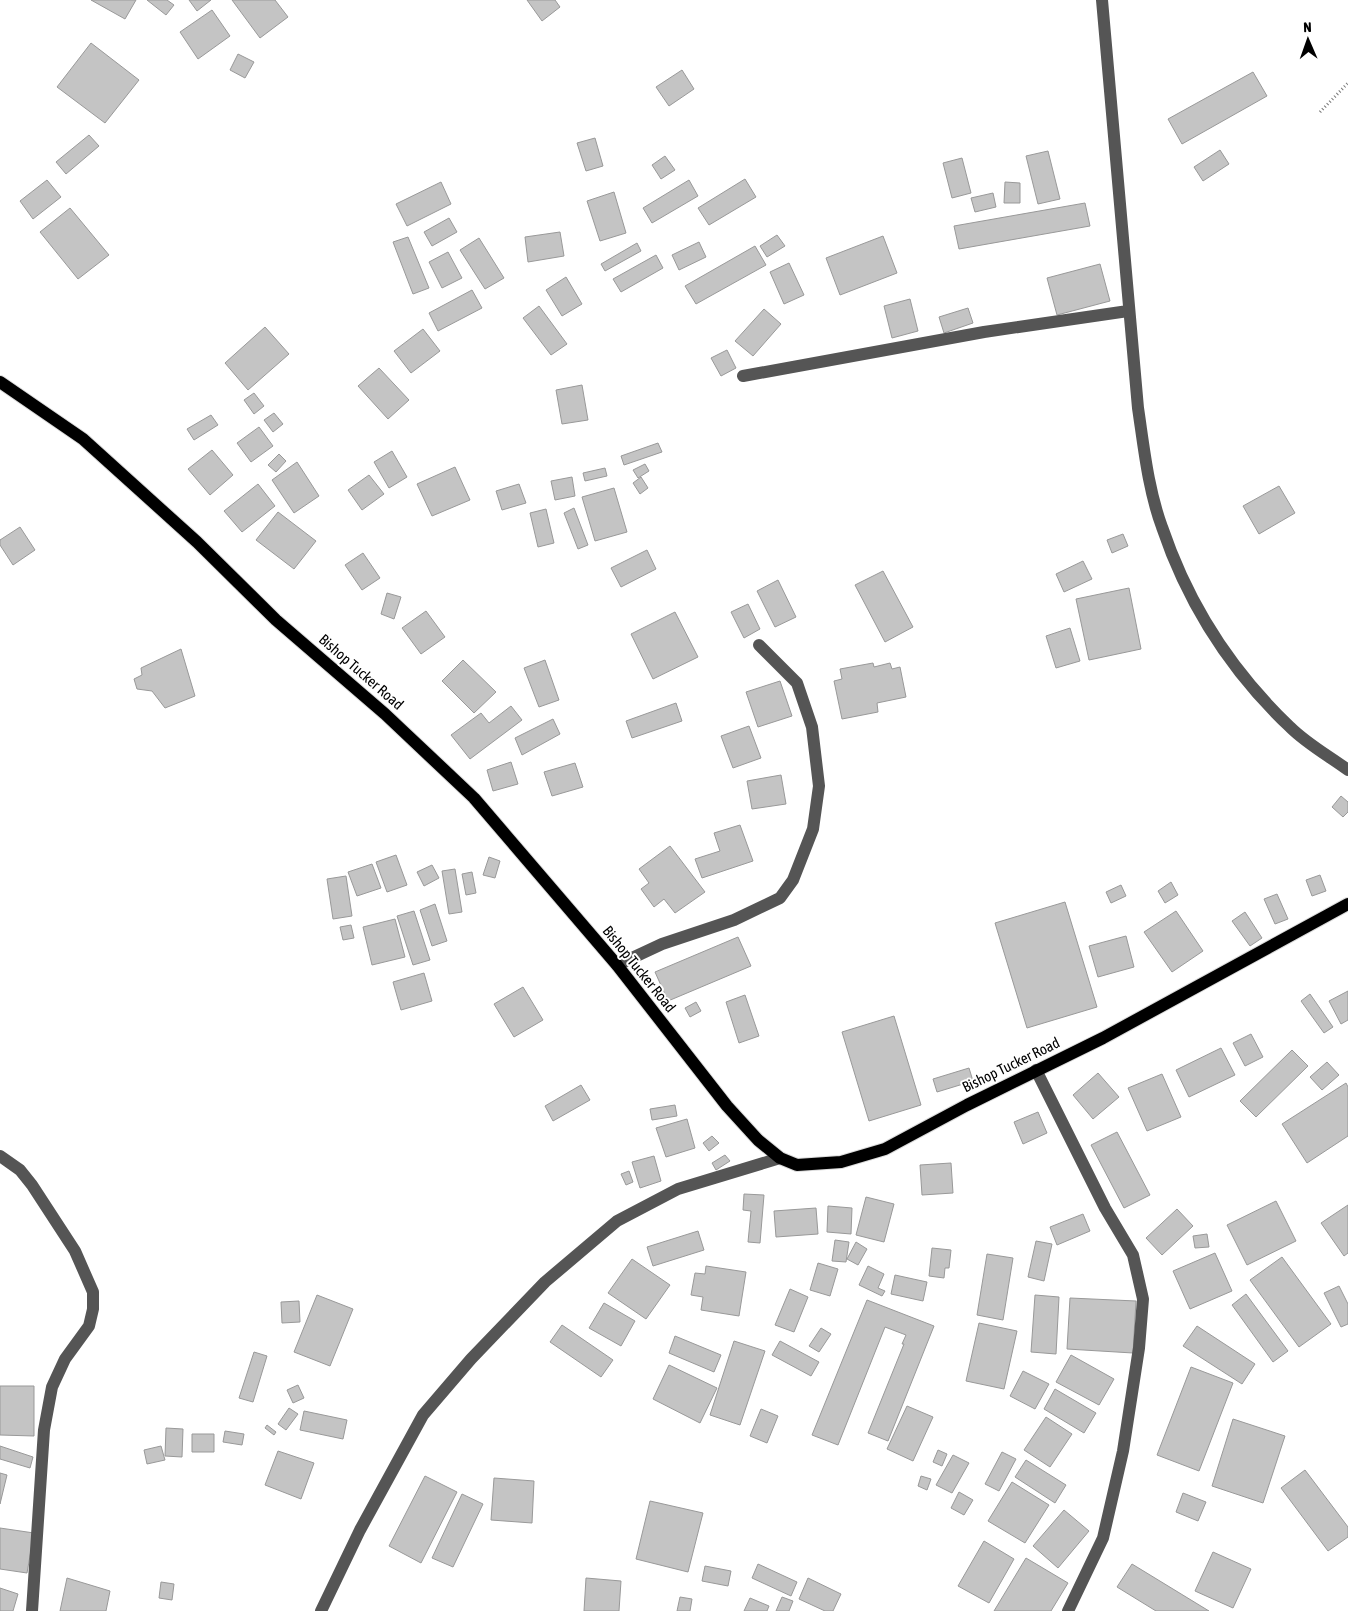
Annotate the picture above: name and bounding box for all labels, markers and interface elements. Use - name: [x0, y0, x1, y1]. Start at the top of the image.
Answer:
- north arrow: [1283, 15, 1333, 65]
- text: N: [1303, 19, 1312, 35]
- street label: Bishop Tucker Road: [316, 630, 407, 713]
- street label: Bishop Tucker Road: [599, 922, 679, 1015]
- street label: Bishop Tucker Road: [959, 1034, 1062, 1095]

